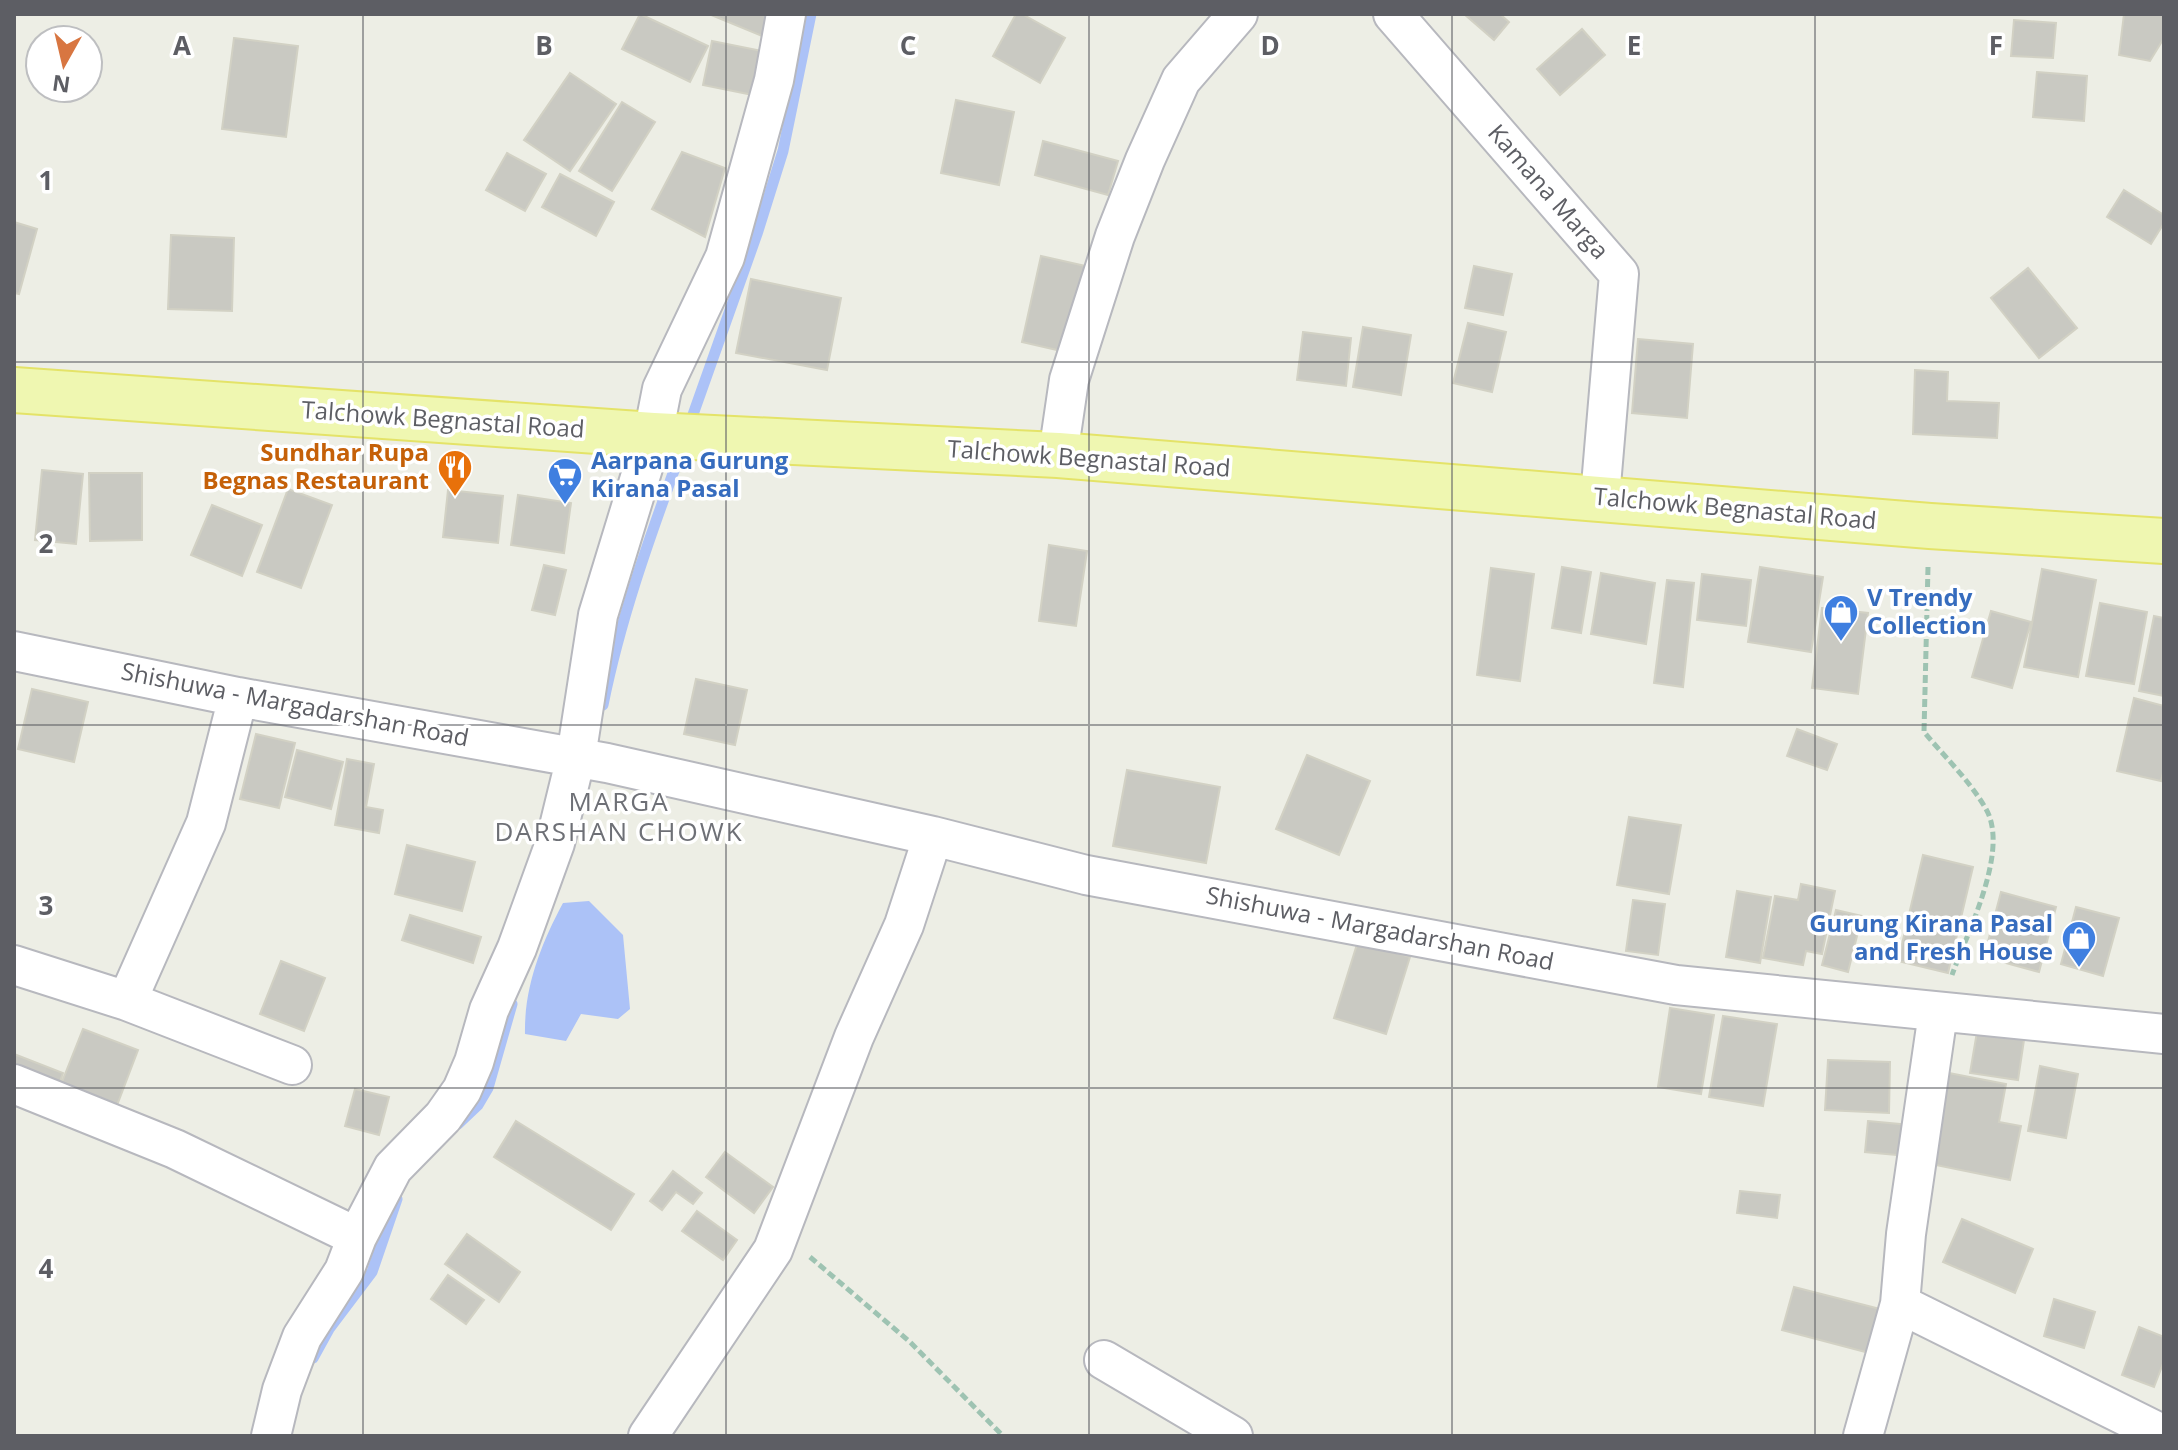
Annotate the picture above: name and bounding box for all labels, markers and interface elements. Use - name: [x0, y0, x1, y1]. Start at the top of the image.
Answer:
- north arrow: [24, 24, 104, 104]
- text: A: [173, 27, 191, 63]
- text: B: [535, 27, 553, 63]
- text: C: [900, 27, 916, 63]
- text: D: [1260, 27, 1280, 63]
- text: E: [1627, 27, 1641, 63]
- text: F: [1989, 27, 2003, 63]
- text: N: [50, 69, 72, 101]
- street label: Kamana Marga: [1481, 116, 1617, 266]
- text: 1: [39, 162, 53, 198]
- street label: Talchowk Begnastal Road: [300, 392, 586, 445]
- street label: Talchowk Begnastal Road: [946, 431, 1232, 484]
- place label: Sundhar Rupa Begnas Restaurant: [202, 435, 429, 496]
- place label: Aarpana Gurung Kirana Pasal: [591, 443, 789, 504]
- restaurant icon: Sundhar Rupa Begnas Restaurant: [436, 448, 474, 498]
- supermarket icon: Aarpana Gurung Kirana Pasal: [546, 456, 584, 506]
- street label: Talchowk Begnastal Road: [1592, 479, 1878, 536]
- text: 2: [39, 525, 54, 561]
- place label: V Trendy Collection: [1867, 580, 1987, 641]
- shop icon: V Trendy Collection: [1822, 593, 1860, 643]
- street label: Shishuwa - Margadarshan Road: [119, 654, 472, 753]
- district label: MARGA DARSHAN CHOWK: [494, 783, 744, 849]
- street label: Shishuwa - Margadarshan Road: [1204, 878, 1557, 977]
- text: 3: [39, 887, 53, 923]
- place label: Gurung Kirana Pasal and Fresh House: [1809, 906, 2053, 967]
- shop icon: Gurung Kirana Pasal and Fresh House: [2060, 919, 2098, 969]
- text: 4: [39, 1250, 54, 1286]

